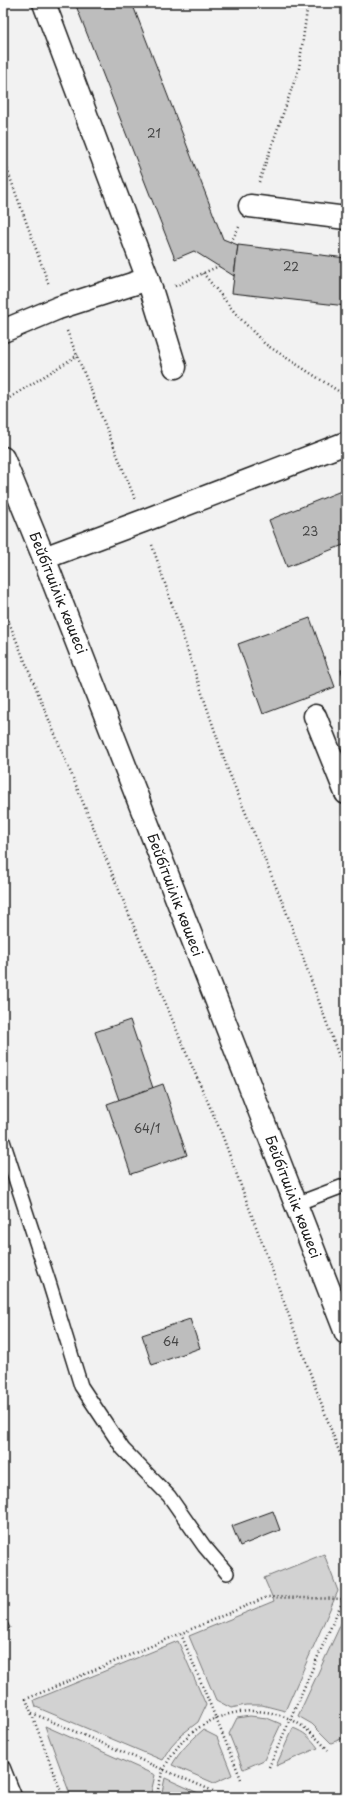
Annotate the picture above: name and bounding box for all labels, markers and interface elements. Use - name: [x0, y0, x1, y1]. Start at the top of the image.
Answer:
- house number: 21: [147, 124, 161, 142]
- house number: 22: [283, 257, 299, 275]
- house number: 23: [302, 522, 318, 540]
- street label: Бейбітшілік көшесі: [24, 529, 93, 657]
- street label: Бейбітшілік көшесі: [142, 830, 209, 959]
- house number: 64/1: [134, 1119, 160, 1137]
- street label: Бейбітшілік көшесі: [260, 1132, 327, 1261]
- house number: 64: [163, 1332, 179, 1350]

